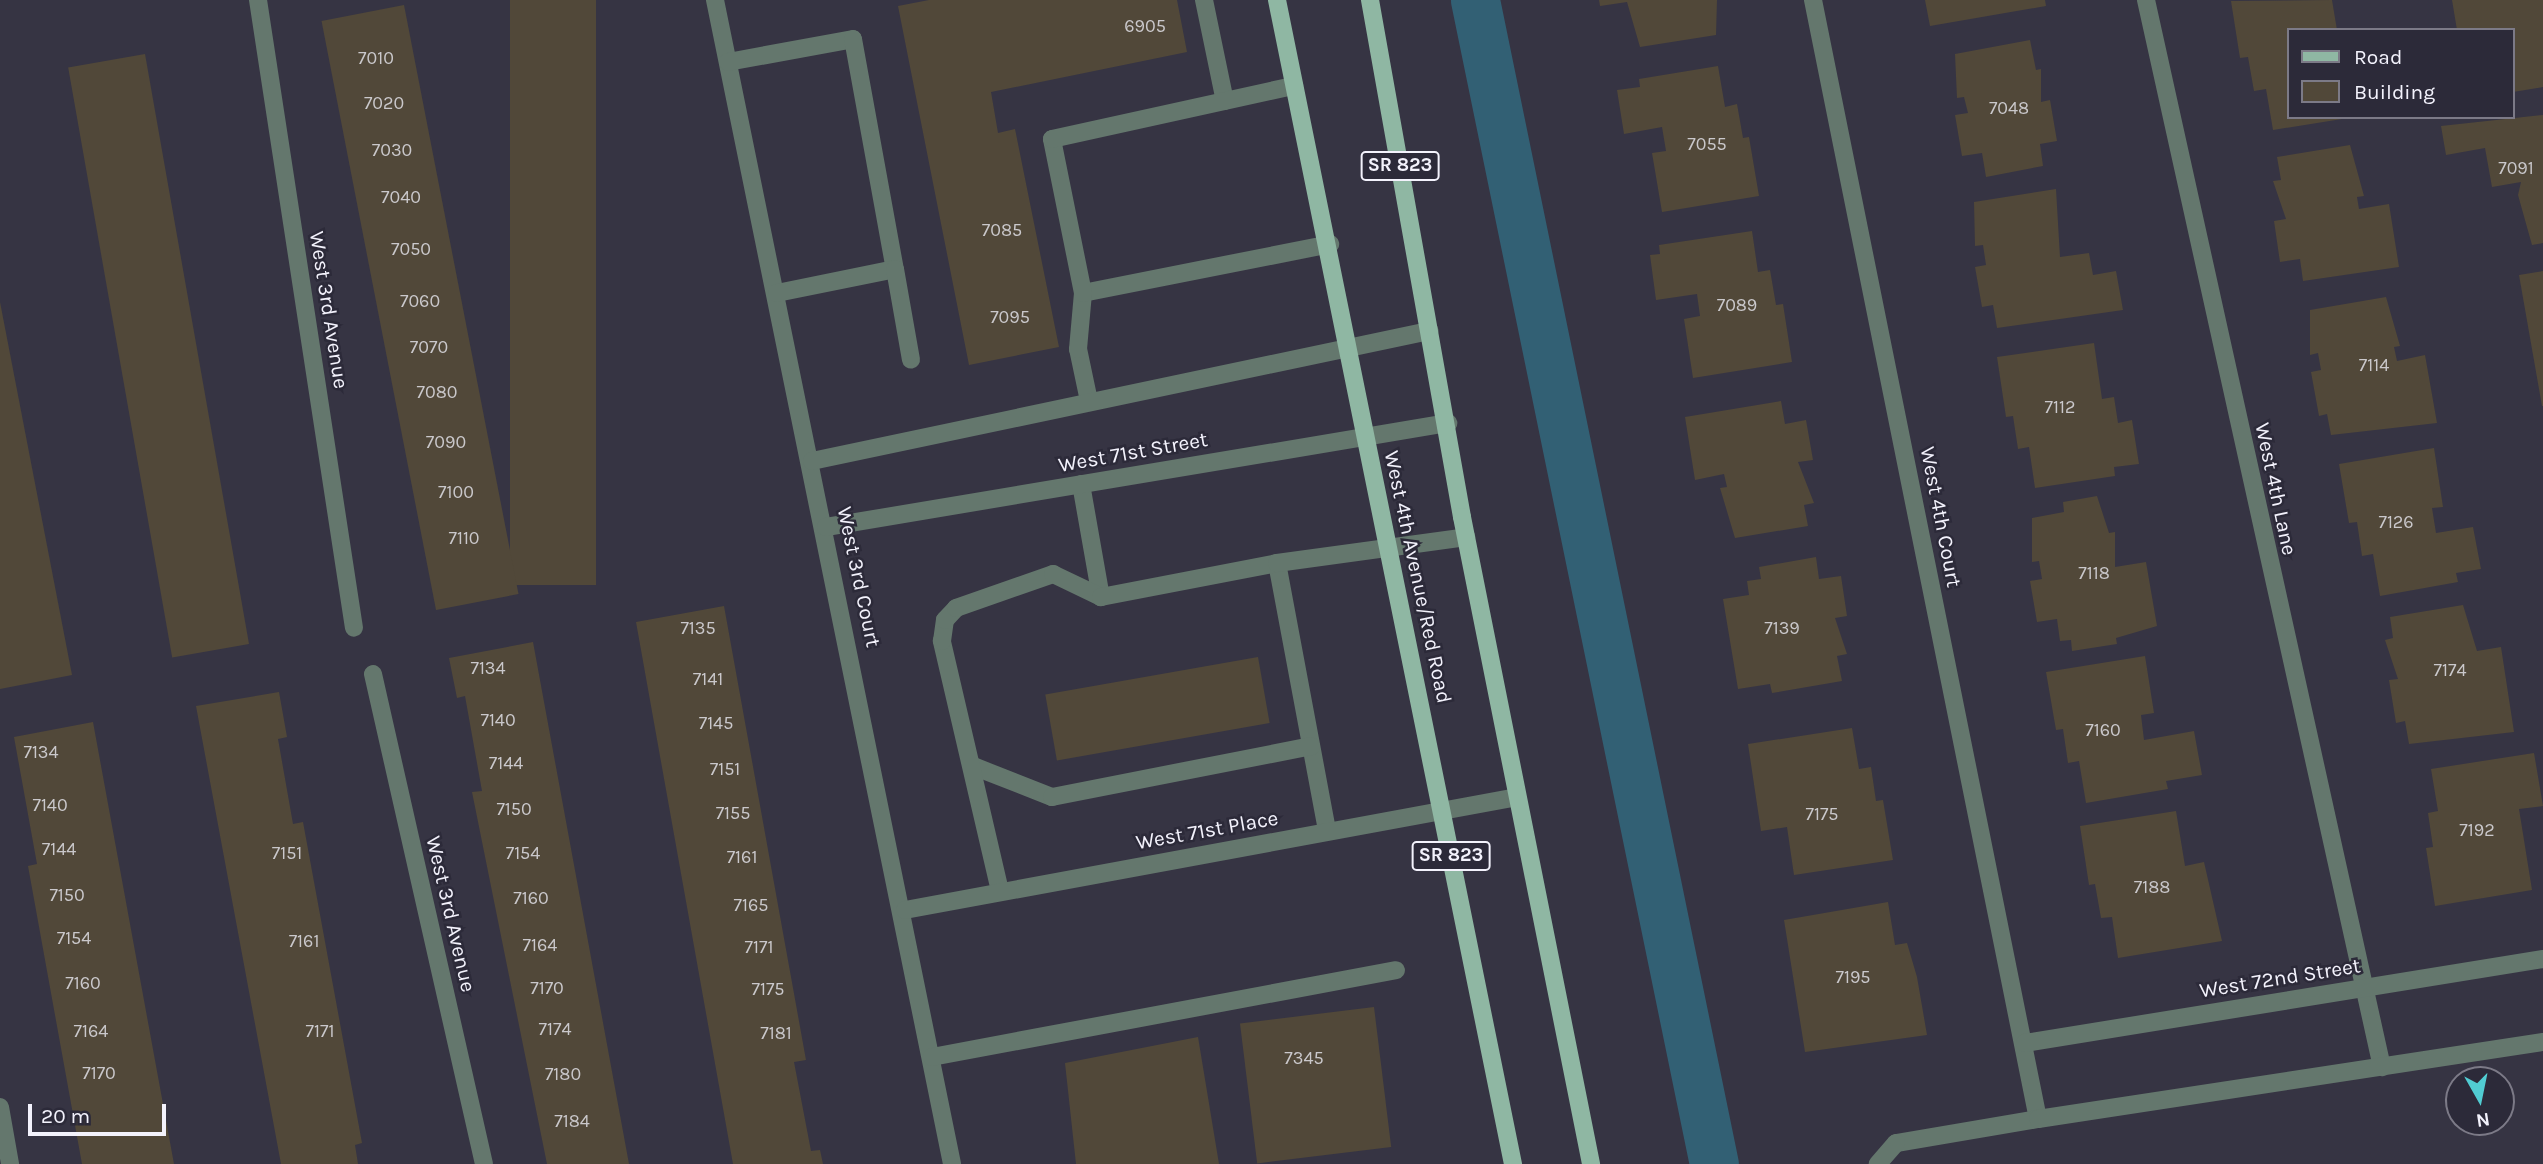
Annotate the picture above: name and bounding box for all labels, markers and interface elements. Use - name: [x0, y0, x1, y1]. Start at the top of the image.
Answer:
- house number: 6905: [1124, 15, 1166, 37]
- legend: [2288, 28, 2515, 119]
- text: Road: [2354, 45, 2402, 69]
- house number: 7010: [358, 47, 394, 69]
- text: Building: [2354, 80, 2435, 104]
- house number: 7020: [364, 92, 404, 114]
- house number: 7048: [1989, 97, 2029, 119]
- house number: 7055: [1687, 133, 1727, 155]
- house number: 7030: [372, 139, 412, 161]
- road number: SR 823: [1360, 150, 1440, 182]
- house number: 7091: [2498, 157, 2534, 179]
- house number: 7040: [381, 186, 421, 208]
- house number: 7085: [982, 219, 1022, 241]
- street label: West 3rd Avenue: [304, 229, 354, 391]
- house number: 7050: [391, 238, 431, 260]
- house number: 7060: [400, 290, 440, 312]
- house number: 7089: [1717, 294, 1757, 316]
- house number: 7095: [990, 306, 1030, 328]
- house number: 7070: [410, 336, 448, 358]
- house number: 7114: [2359, 354, 2389, 376]
- house number: 7080: [417, 381, 457, 403]
- house number: 7112: [2045, 396, 2075, 418]
- street label: West 4th Lane: [2250, 420, 2302, 558]
- street label: West 71st Street: [1056, 426, 1210, 478]
- house number: 7090: [426, 431, 466, 453]
- street label: West 4th Court: [1915, 445, 1967, 589]
- street label: West 4th Avenue/Red Road: [1379, 448, 1457, 706]
- house number: 7100: [438, 481, 474, 503]
- street label: West 3rd Court: [832, 505, 886, 649]
- house number: 7126: [2378, 511, 2414, 533]
- house number: 7110: [448, 527, 480, 549]
- house number: 7118: [2078, 562, 2110, 584]
- house number: 7135: [680, 617, 716, 639]
- house number: 7139: [1764, 617, 1800, 639]
- house number: 7134: [470, 657, 506, 679]
- house number: 7174: [2434, 659, 2466, 681]
- house number: 7141: [693, 668, 723, 690]
- house number: 7140: [480, 709, 516, 731]
- house number: 7145: [699, 712, 733, 734]
- house number: 7160: [2085, 719, 2121, 741]
- house number: 7134: [23, 741, 59, 763]
- house number: 7144: [489, 752, 523, 774]
- house number: 7151: [710, 758, 740, 780]
- house number: 7140: [32, 794, 68, 816]
- house number: 7150: [496, 798, 532, 820]
- house number: 7155: [716, 802, 750, 824]
- house number: 7175: [1805, 803, 1839, 825]
- street label: West 71st Place: [1134, 805, 1280, 855]
- house number: 7192: [2459, 819, 2495, 841]
- street label: West 3rd Avenue: [421, 834, 481, 994]
- house number: 7144: [42, 838, 76, 860]
- road number: SR 823: [1411, 841, 1491, 872]
- house number: 7151: [272, 842, 302, 864]
- house number: 7154: [506, 842, 540, 864]
- house number: 7161: [727, 846, 757, 868]
- house number: 7188: [2134, 876, 2170, 898]
- house number: 7150: [49, 884, 85, 906]
- house number: 7160: [513, 887, 549, 909]
- house number: 7165: [734, 894, 768, 916]
- house number: 7154: [57, 927, 91, 949]
- house number: 7161: [289, 930, 319, 952]
- house number: 7164: [523, 934, 557, 956]
- house number: 7171: [745, 936, 773, 958]
- street label: West 72nd Street: [2198, 953, 2362, 1003]
- house number: 7195: [1835, 966, 1871, 988]
- house number: 7160: [65, 972, 101, 994]
- house number: 7170: [530, 977, 564, 999]
- house number: 7175: [751, 978, 785, 1000]
- house number: 7174: [539, 1018, 571, 1040]
- house number: 7164: [74, 1020, 108, 1042]
- house number: 7171: [306, 1020, 334, 1042]
- house number: 7181: [760, 1022, 792, 1044]
- house number: 7345: [1284, 1047, 1324, 1069]
- house number: 7170: [82, 1062, 116, 1084]
- house number: 7180: [545, 1063, 581, 1085]
- north arrow: [2445, 1066, 2515, 1136]
- scale bar: [32, 1090, 170, 1134]
- text: 20 m: [41, 1104, 90, 1128]
- text: N: [2475, 1108, 2491, 1132]
- house number: 7184: [554, 1110, 590, 1132]

